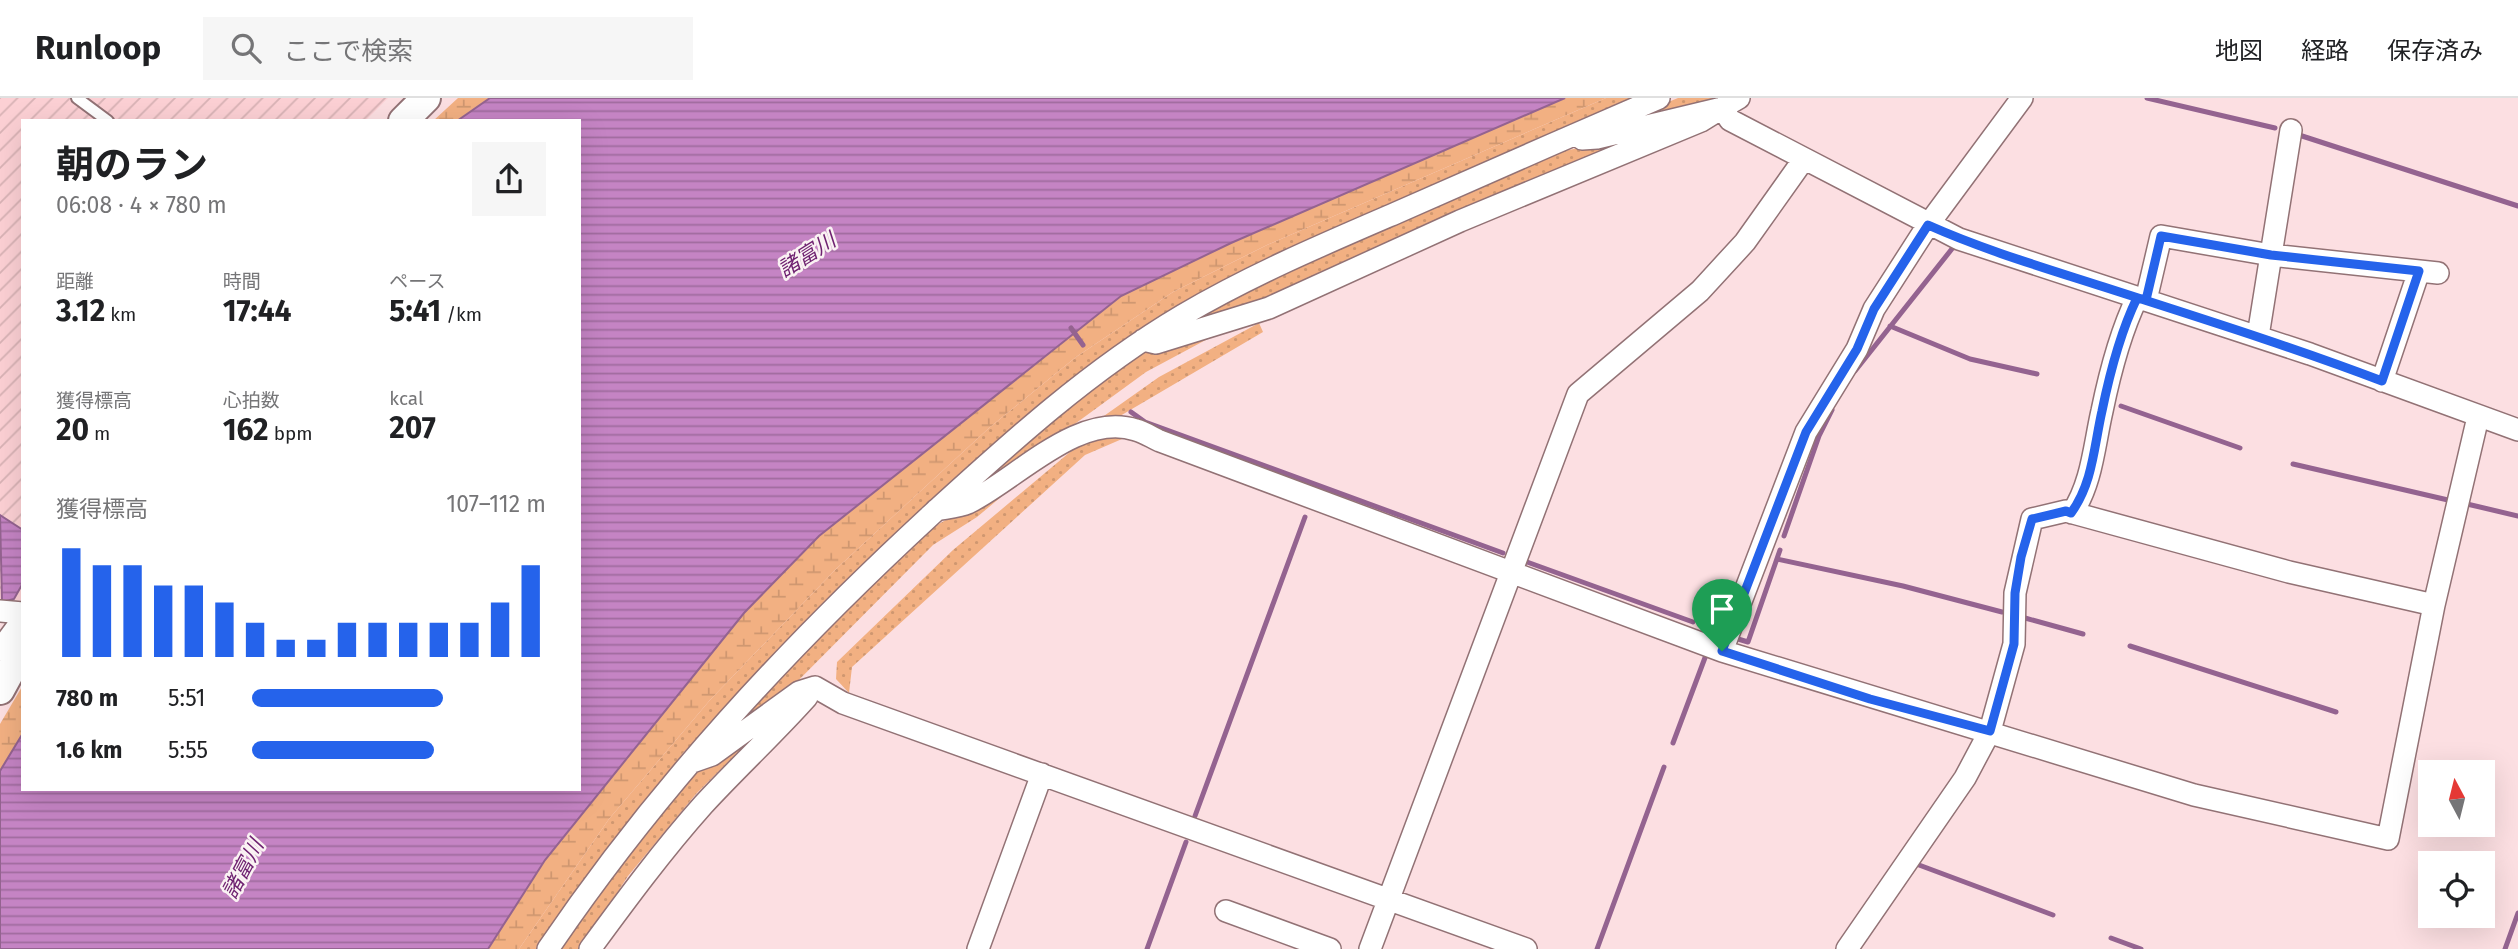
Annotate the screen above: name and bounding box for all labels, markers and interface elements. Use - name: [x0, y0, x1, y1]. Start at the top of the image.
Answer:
- search box: [203, 17, 693, 80]
- text: Runloop: [35, 28, 161, 68]
- icon: search: [227, 29, 265, 67]
- text: ここで検索: [283, 36, 413, 67]
- text: 地図: [2215, 37, 2263, 65]
- text: 経路: [2301, 37, 2349, 65]
- text: 保存済み: [2387, 37, 2483, 65]
- text: 朝のラン: [56, 142, 208, 188]
- button: share: [472, 142, 546, 216]
- text: 06:08 · 4 × 780 m: [56, 191, 227, 219]
- water label: 諸富川: [773, 226, 842, 283]
- text: 距離: [56, 270, 94, 293]
- text: 時間: [223, 270, 261, 293]
- text: ペース: [389, 270, 445, 293]
- text: 3.12: [56, 293, 105, 329]
- text: 17:44: [223, 293, 292, 329]
- text: 5:41: [389, 293, 441, 329]
- text: km: [105, 303, 136, 326]
- text: /km: [441, 303, 482, 326]
- text: kcal: [389, 387, 424, 410]
- text: 獲得標高: [56, 389, 132, 412]
- text: 心拍数: [223, 389, 280, 412]
- text: 207: [389, 410, 436, 446]
- text: 20: [56, 412, 89, 448]
- text: 162: [223, 412, 269, 448]
- text: m: [89, 422, 110, 445]
- text: bpm: [269, 422, 312, 445]
- text: 107–112 m: [446, 490, 546, 518]
- text: 獲得標高: [56, 495, 148, 523]
- pin: [1692, 579, 1752, 651]
- icon: arrive: [1703, 590, 1741, 628]
- text: 780 m: [56, 684, 118, 712]
- text: 5:51: [168, 684, 205, 712]
- text: 1.6 km: [56, 736, 123, 764]
- text: 5:55: [168, 736, 208, 764]
- north arrow: [2418, 760, 2496, 836]
- map controls: [2418, 760, 2495, 928]
- water label: 諸富川: [217, 833, 270, 903]
- button: locate: [2418, 851, 2495, 928]

